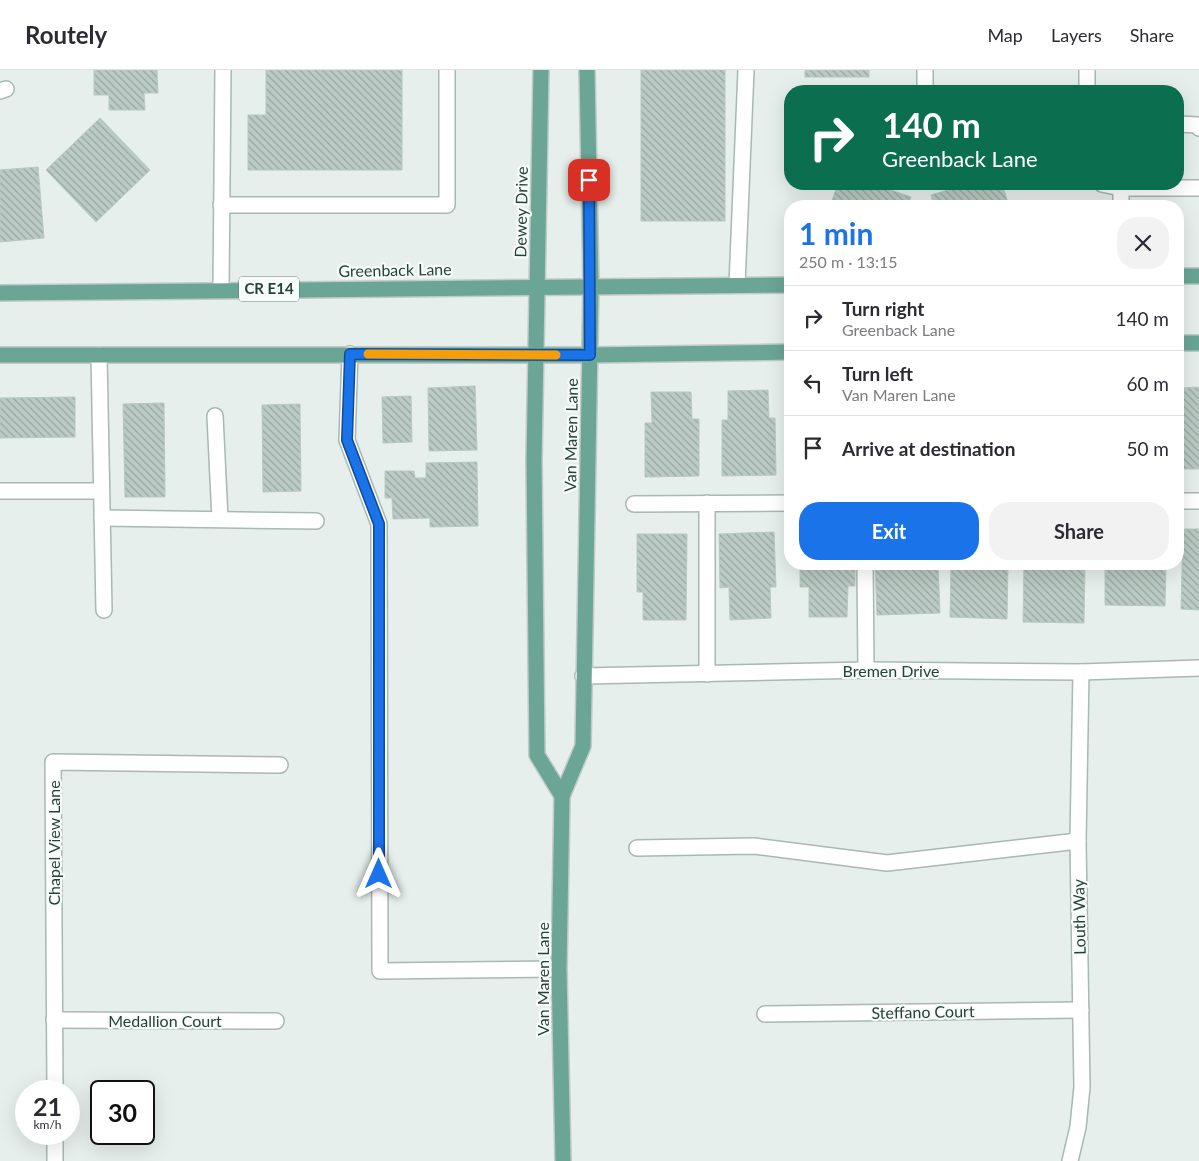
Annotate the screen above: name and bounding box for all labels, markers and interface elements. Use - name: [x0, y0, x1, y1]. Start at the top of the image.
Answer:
- text: Routely: [25, 20, 107, 49]
- text: Map: [987, 24, 1023, 46]
- text: Layers: [1051, 24, 1102, 46]
- text: Share: [1130, 24, 1174, 46]
- text: 140 m: [882, 103, 981, 145]
- icon: right: [799, 105, 864, 170]
- text: Greenback Lane: [882, 145, 1038, 172]
- pin: [568, 159, 610, 201]
- street label: Dewey Drive: [510, 166, 531, 258]
- icon: arrive: [575, 166, 603, 194]
- text: 1 min: [799, 215, 873, 251]
- button: close: [1117, 217, 1169, 269]
- text: 250 m · 13:15: [799, 252, 898, 271]
- street label: Greenback Lane: [338, 259, 452, 280]
- road number: CR E14: [239, 276, 299, 302]
- text: Turn right: [842, 297, 924, 320]
- icon: right: [799, 304, 827, 332]
- text: 140 m: [1115, 307, 1169, 330]
- text: Greenback Lane: [842, 320, 955, 339]
- text: Turn left: [842, 362, 913, 385]
- icon: left: [799, 369, 827, 397]
- text: 60 m: [1126, 372, 1169, 395]
- street label: Van Maren Lane: [560, 378, 581, 492]
- text: Van Maren Lane: [842, 385, 956, 404]
- icon: arrive: [799, 434, 827, 462]
- text: Arrive at destination: [842, 437, 1015, 460]
- text: 50 m: [1126, 437, 1169, 460]
- button: Exit: [799, 502, 979, 560]
- button: Share: [989, 502, 1169, 560]
- street label: Bremen Drive: [843, 661, 939, 680]
- street label: Chapel View Lane: [44, 780, 63, 906]
- position arrow: [352, 847, 404, 899]
- street label: Louth Way: [1068, 878, 1089, 955]
- street label: Van Maren Lane: [533, 922, 552, 1036]
- street label: Steffano Court: [871, 1001, 975, 1022]
- street label: Medallion Court: [108, 1011, 222, 1030]
- speed limit sign: 30: [90, 1080, 155, 1145]
- text: 21: [33, 1091, 62, 1121]
- text: km/h: [33, 1117, 62, 1132]

